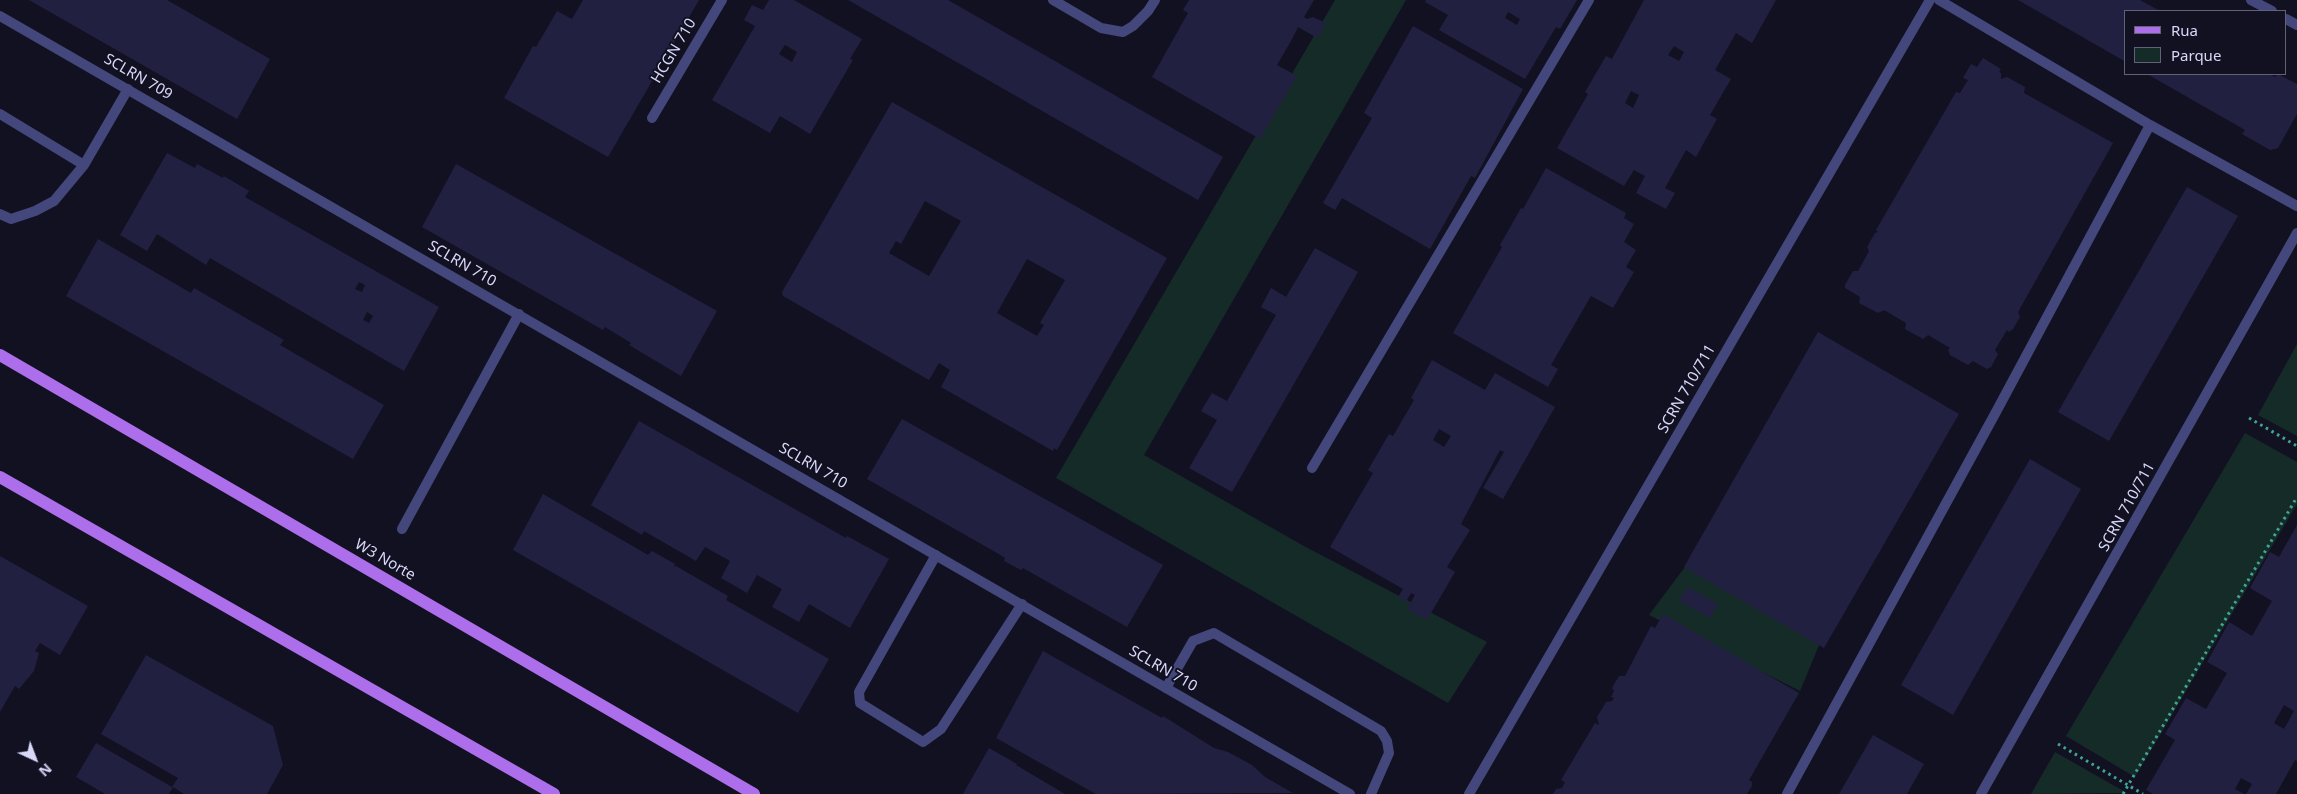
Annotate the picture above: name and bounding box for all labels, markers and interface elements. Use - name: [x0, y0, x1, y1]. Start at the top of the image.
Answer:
- legend: [2124, 10, 2287, 75]
- street label: HCGN 710: [648, 15, 700, 87]
- text: Rua: [2171, 20, 2198, 40]
- text: Parque: [2171, 45, 2221, 65]
- street label: SCLRN 709: [101, 50, 175, 104]
- street label: SCLRN 710: [425, 237, 499, 291]
- street label: SCRN 710/711: [1654, 341, 1720, 437]
- street label: SCLRN 710: [776, 439, 850, 493]
- street label: SCRN 710/711: [2095, 459, 2159, 555]
- street label: W3 Norte: [351, 535, 419, 585]
- street label: SCLRN 710: [1126, 642, 1200, 696]
- north arrow: [10, 734, 60, 784]
- text: N: [35, 759, 56, 781]

